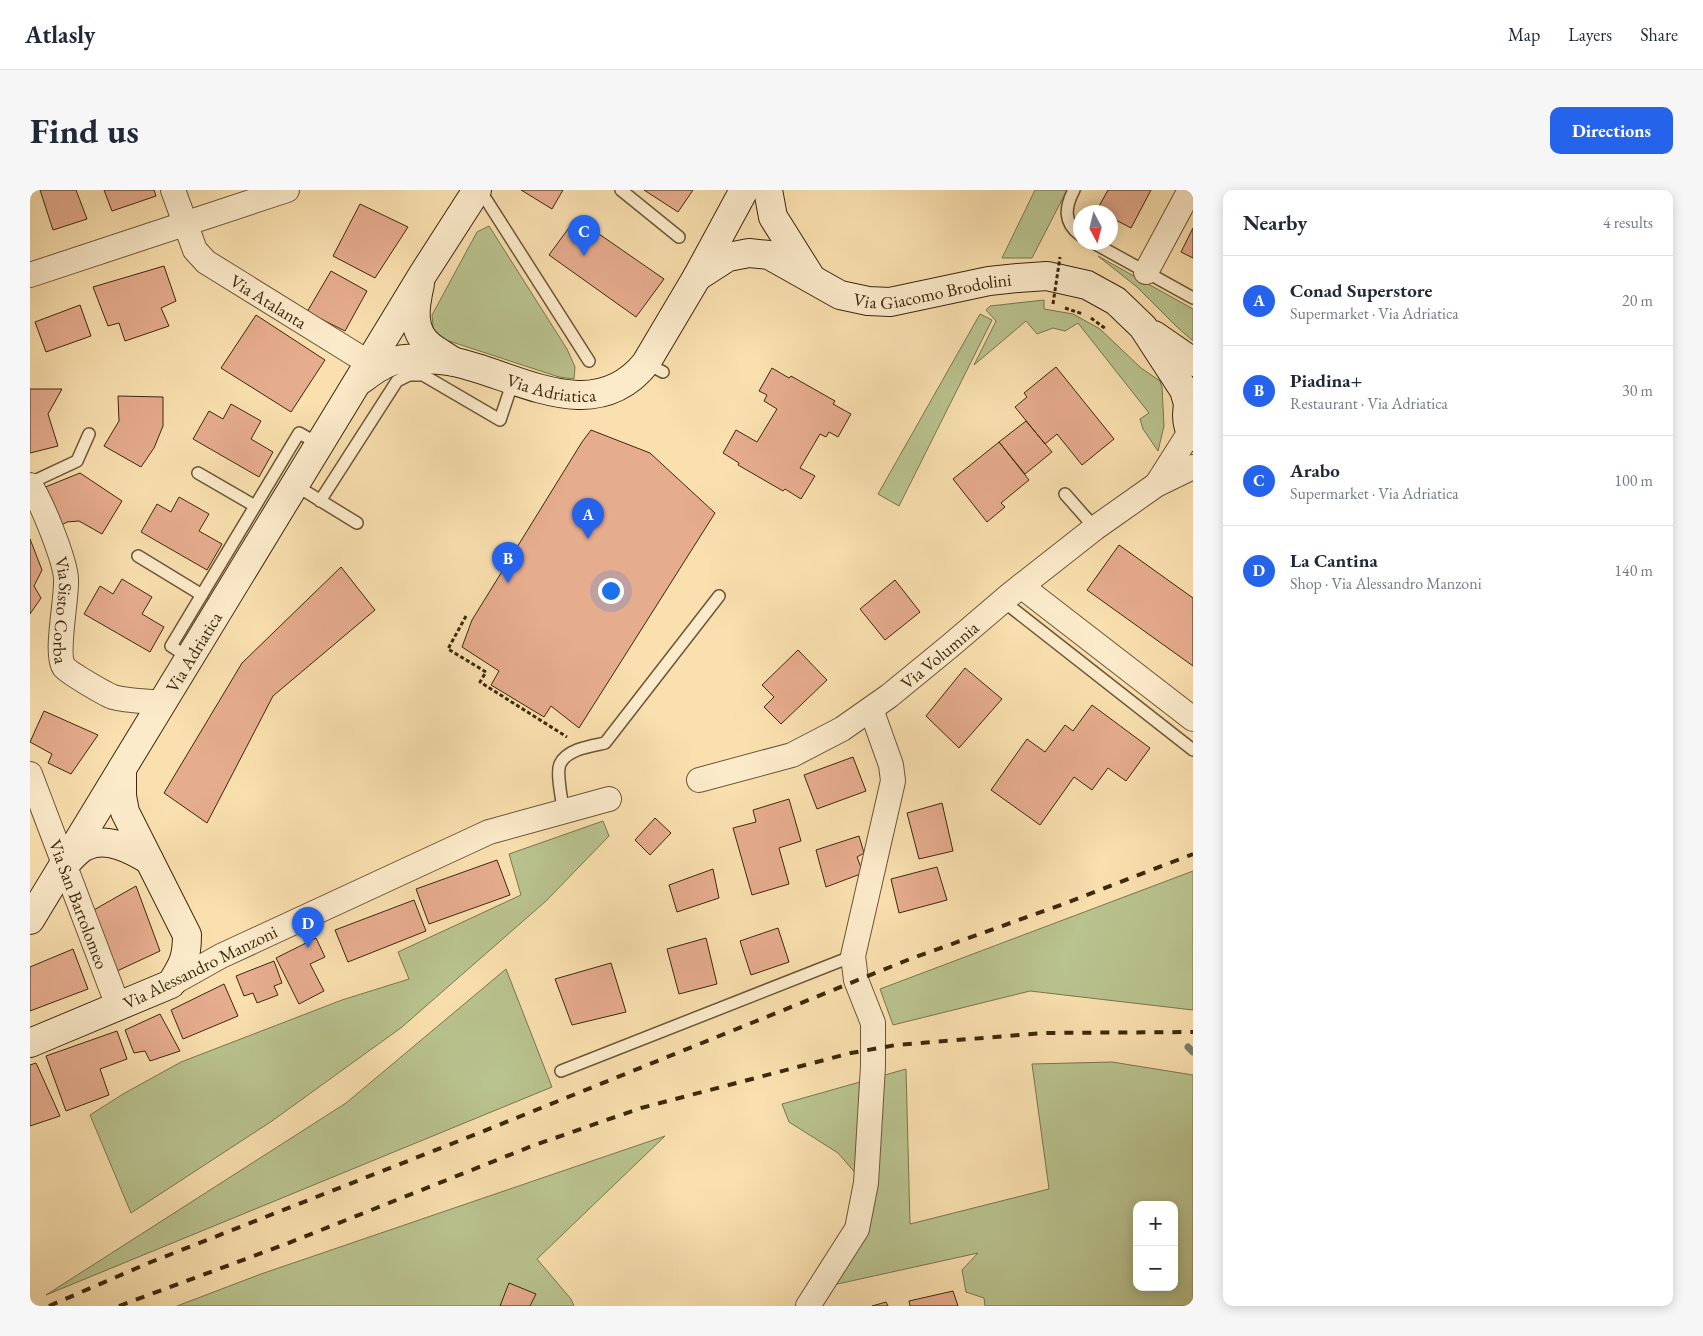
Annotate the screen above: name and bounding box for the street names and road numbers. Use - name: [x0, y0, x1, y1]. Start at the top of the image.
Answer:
- street label: Via Giacomo Brodolini: [851, 267, 1013, 314]
- street label: Via Atalanta: [226, 268, 312, 334]
- street label: Via Adriatica: [504, 367, 598, 407]
- street label: Via Sisto Corba: [49, 554, 78, 666]
- street label: Via Adriatica: [160, 606, 227, 696]
- street label: Via Volumnia: [895, 615, 984, 694]
- street label: Via San Bartolomeo: [44, 836, 114, 972]
- street label: Via Alessandro Manzoni: [119, 919, 281, 1014]

